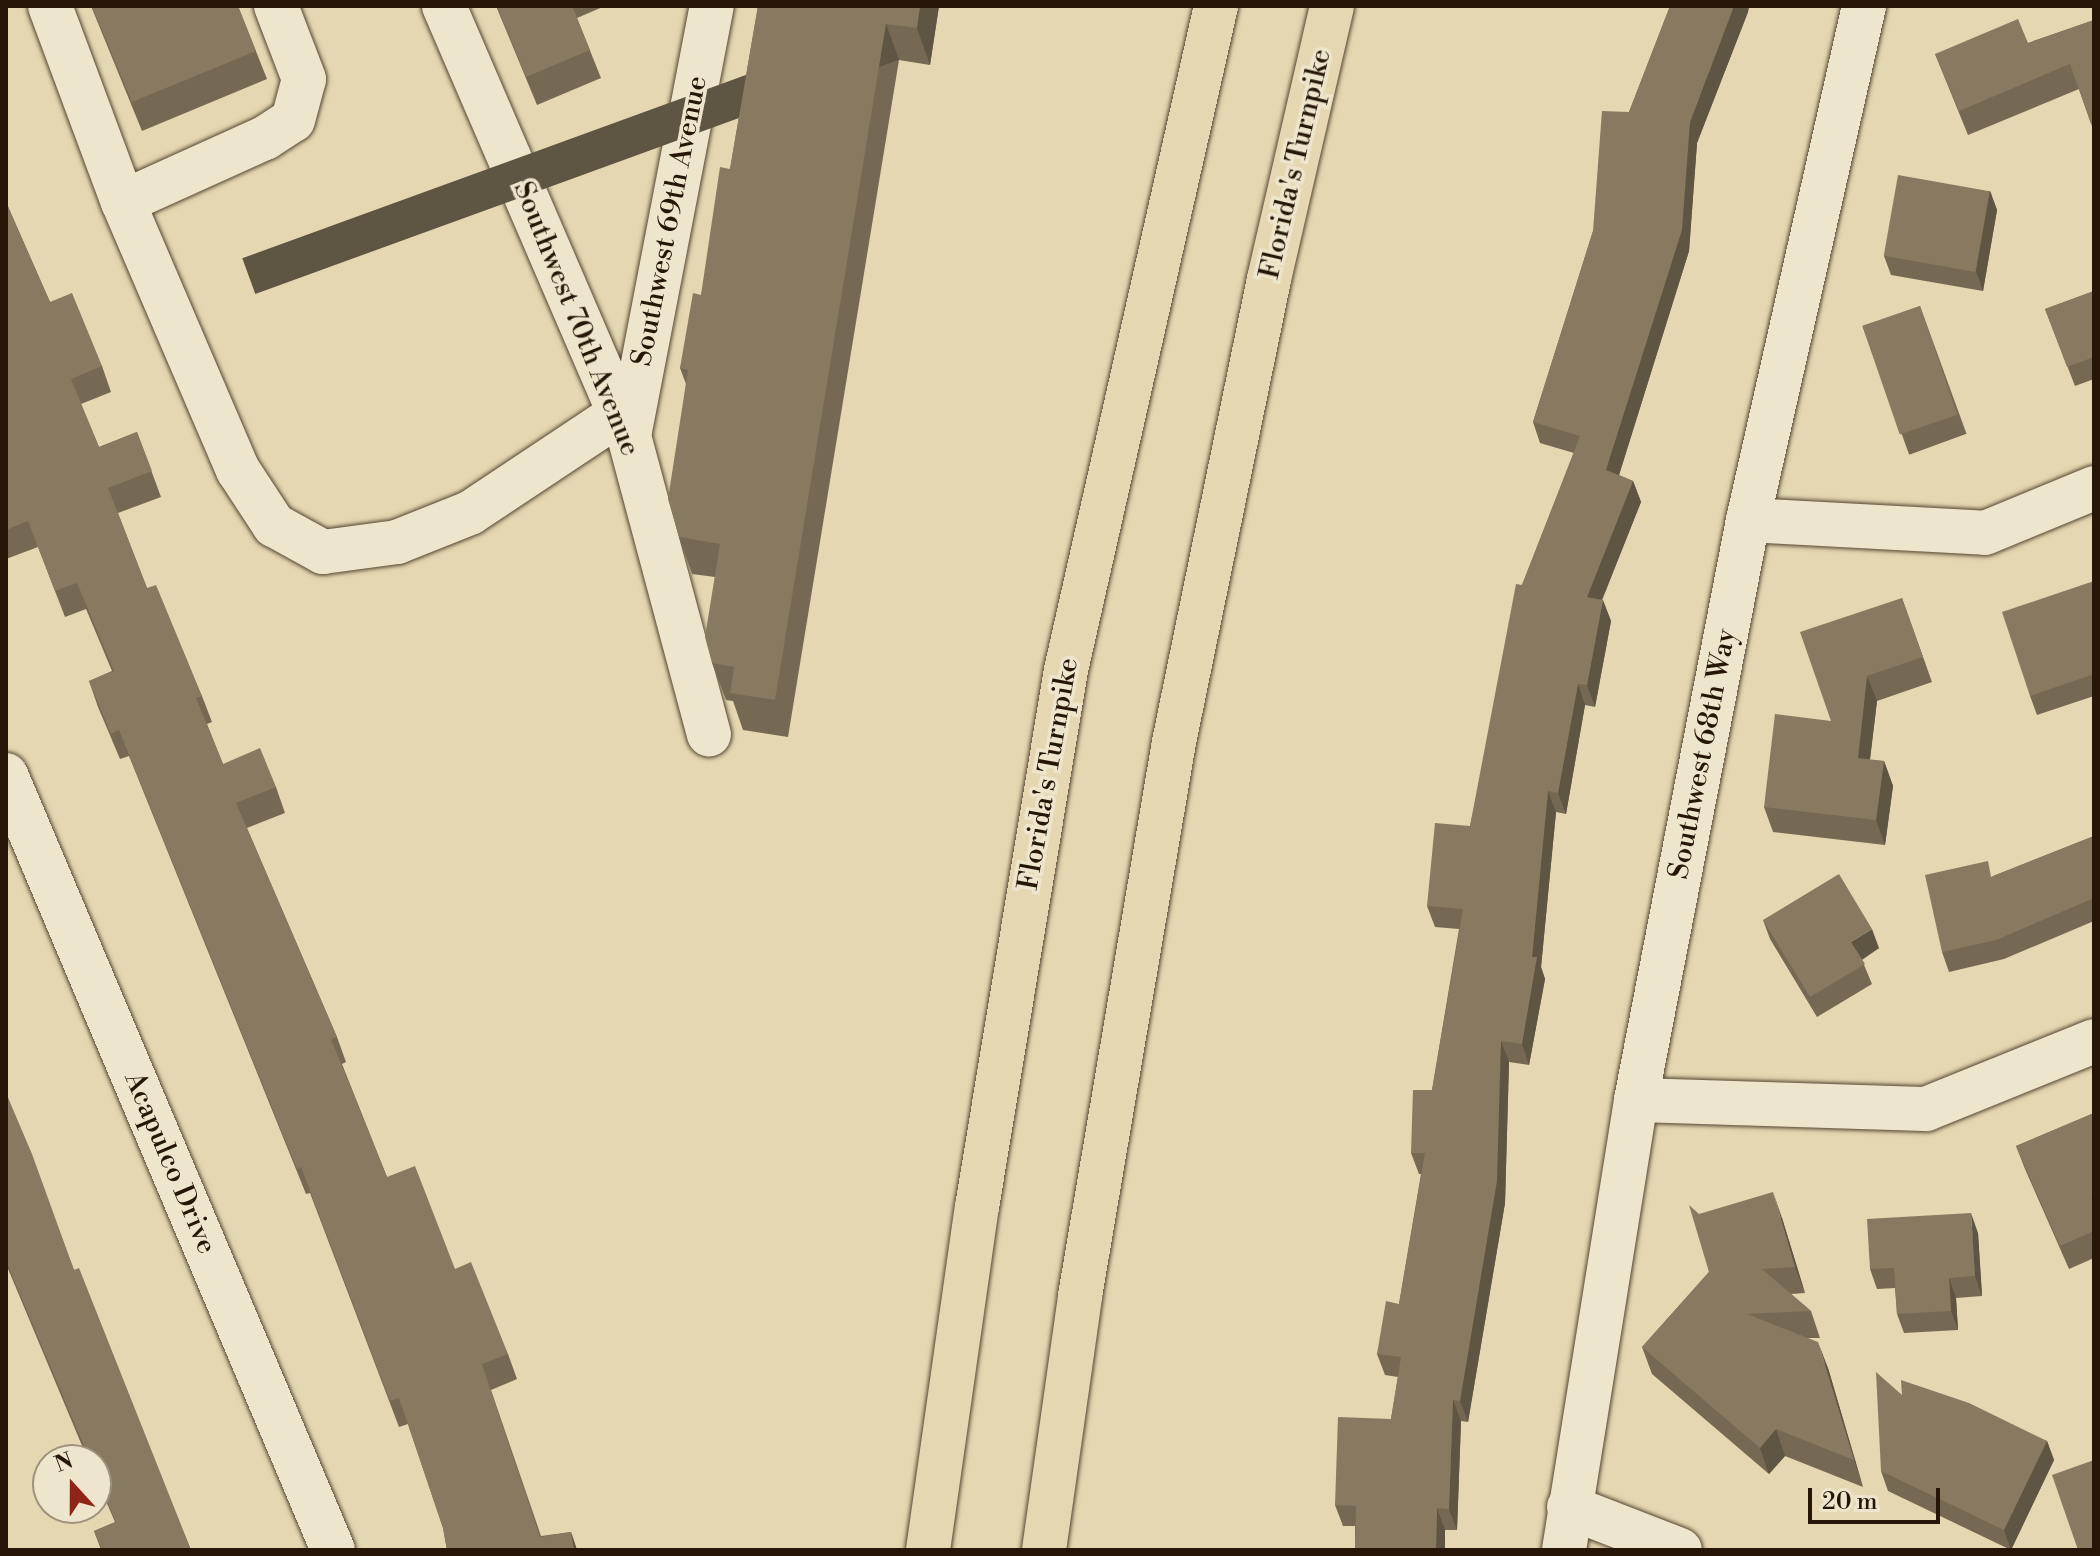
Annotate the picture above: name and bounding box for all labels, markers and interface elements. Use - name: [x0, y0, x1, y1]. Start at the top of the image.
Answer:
- street label: Florida's Turnpike: [1253, 46, 1339, 282]
- street label: Southwest 69th Avenue: [625, 73, 715, 369]
- street label: Southwest 70th Avenue: [506, 177, 646, 461]
- street label: Southwest 68th Way: [1662, 626, 1744, 882]
- street label: Florida's Turnpike: [1012, 655, 1086, 893]
- street label: Acapulco Drive: [117, 1067, 223, 1259]
- north arrow: [32, 1444, 112, 1524]
- text: N: [51, 1447, 77, 1479]
- scale bar: [1812, 1472, 1944, 1522]
- text: 20 m: [1822, 1487, 1878, 1517]

